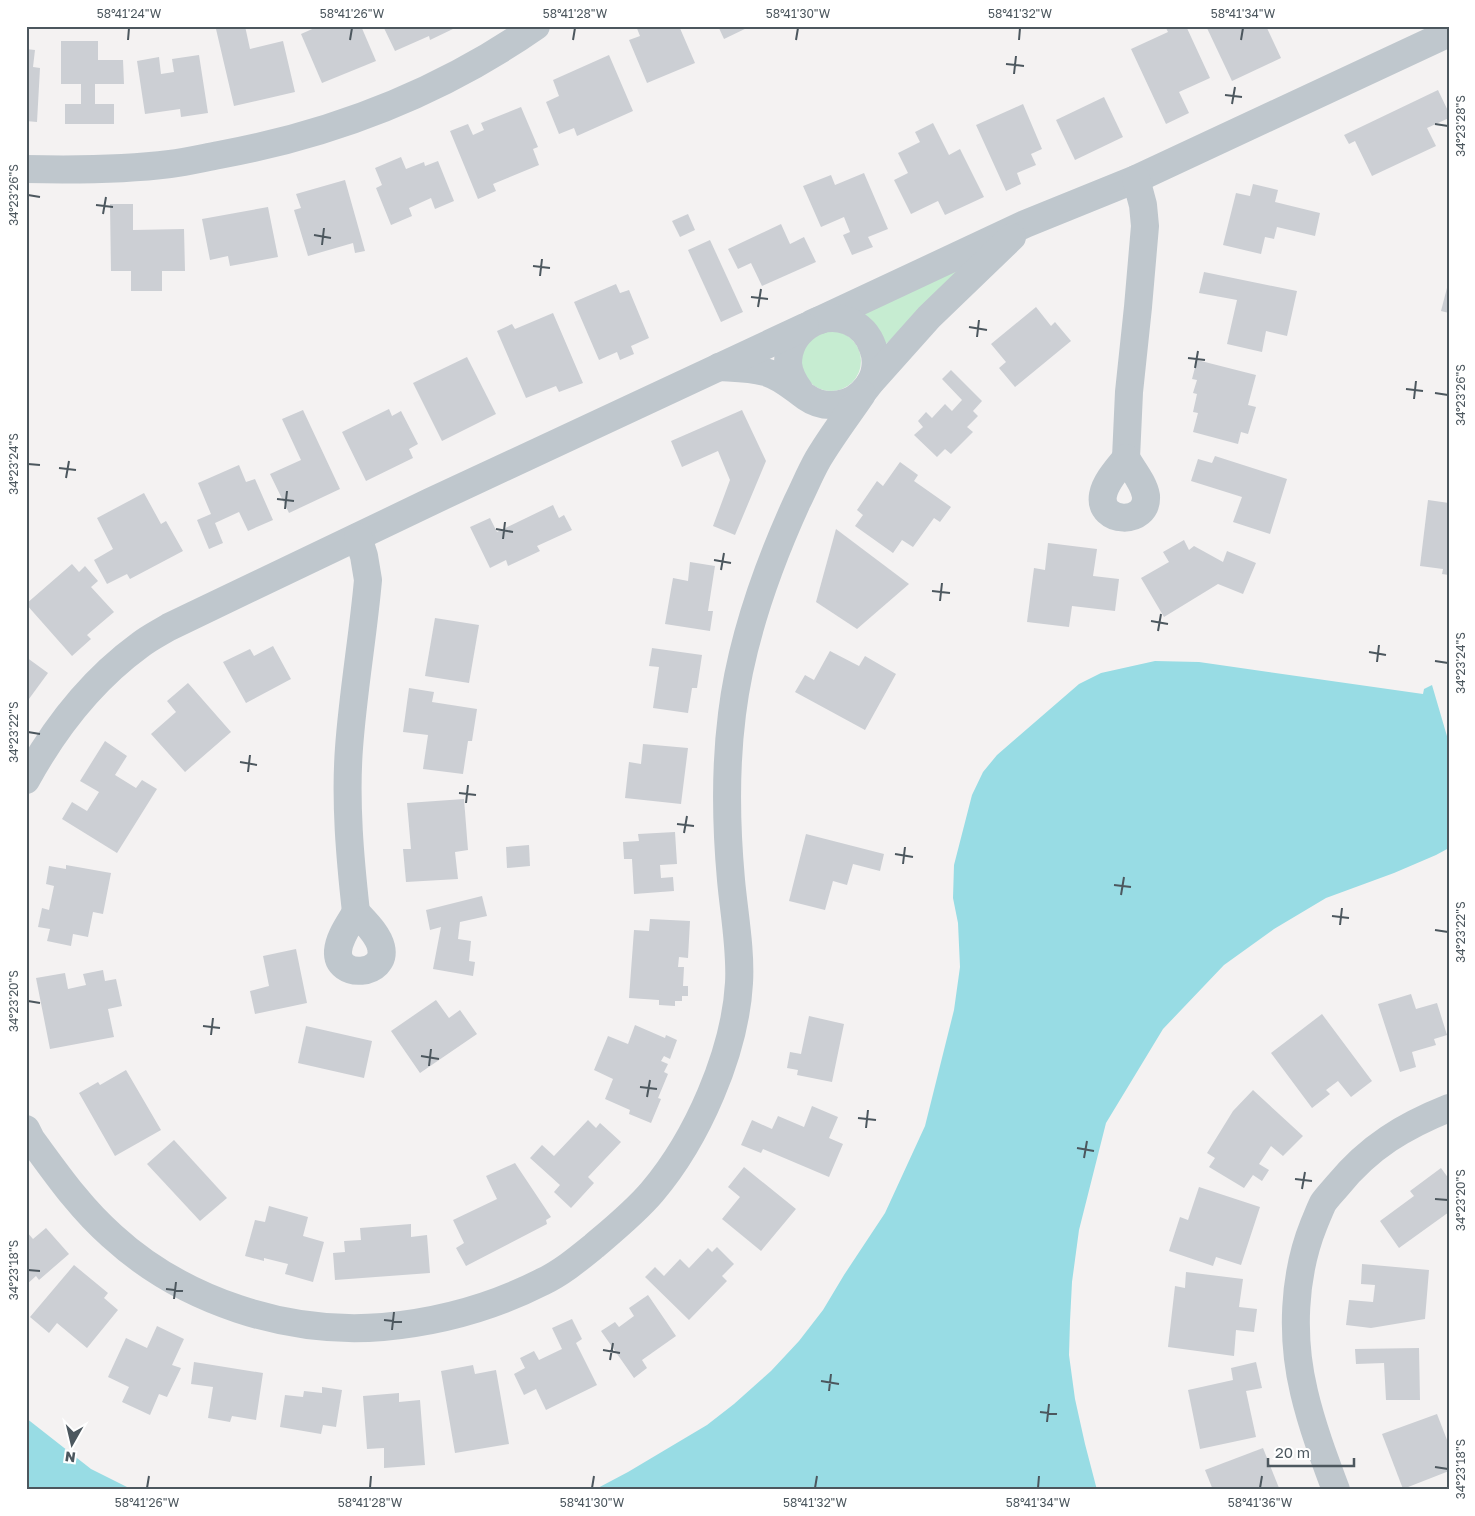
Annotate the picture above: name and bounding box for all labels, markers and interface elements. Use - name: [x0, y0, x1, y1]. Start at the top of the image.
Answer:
- text: 58°41'24"W: [97, 6, 162, 21]
- text: 58°41'26"W: [320, 6, 385, 21]
- text: 58°41'28"W: [543, 6, 608, 21]
- text: 58°41'30"W: [766, 6, 831, 21]
- text: 58°41'32"W: [988, 6, 1053, 21]
- text: 58°41'34"W: [1211, 6, 1276, 21]
- text: 34°23'28"S: [1453, 95, 1468, 157]
- text: 34°23'26"S: [6, 164, 21, 226]
- text: 34°23'26"S: [1453, 364, 1468, 426]
- text: 34°23'24"S: [6, 433, 21, 495]
- text: 34°23'24"S: [1453, 632, 1468, 694]
- text: 34°23'22"S: [6, 701, 21, 763]
- text: 34°23'22"S: [1453, 901, 1468, 963]
- text: 34°23'20"S: [6, 970, 21, 1032]
- text: 34°23'20"S: [1453, 1169, 1468, 1231]
- text: 34°23'18"S: [6, 1239, 21, 1300]
- north arrow: [48, 1418, 98, 1468]
- scale bar: [1268, 1436, 1354, 1468]
- text: 34°23'18"S: [1453, 1438, 1468, 1499]
- text: 20 m: [1275, 1443, 1310, 1461]
- text: N: [64, 1448, 77, 1467]
- text: 58°41'26"W: [115, 1495, 180, 1510]
- text: 58°41'28"W: [338, 1495, 403, 1510]
- text: 58°41'30"W: [560, 1495, 625, 1510]
- text: 58°41'32"W: [783, 1495, 848, 1510]
- text: 58°41'34"W: [1006, 1495, 1071, 1510]
- text: 58°41'36"W: [1228, 1495, 1293, 1510]

